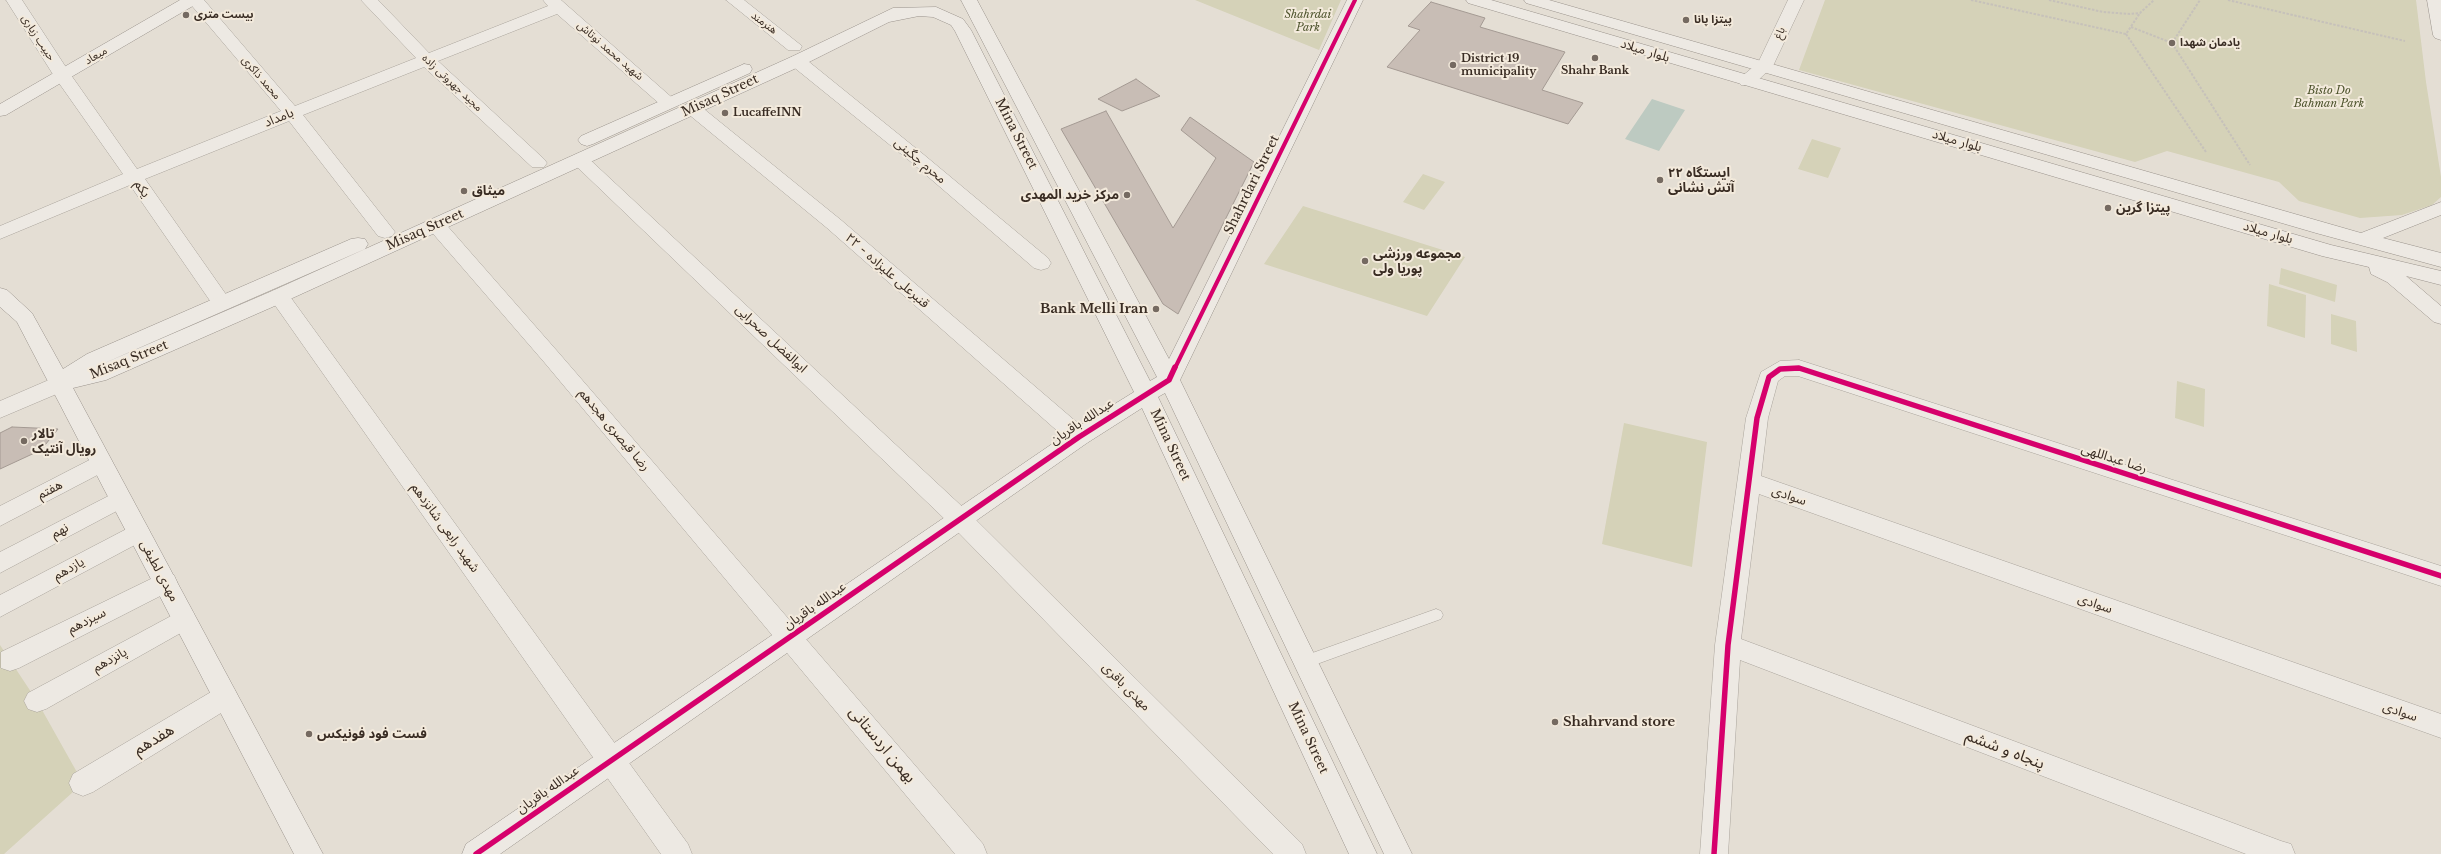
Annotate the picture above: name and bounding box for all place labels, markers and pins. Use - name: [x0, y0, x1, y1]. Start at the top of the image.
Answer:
- place label: بیست متری: [194, 8, 254, 22]
- marker: بیست متری: [181, 10, 191, 20]
- place label: پیتزا پانا: [1694, 13, 1732, 27]
- marker: پیتزا پانا: [1681, 15, 1691, 25]
- place label: یادمان شهدا: [2180, 36, 2240, 50]
- marker: یادمان شهدا: [2167, 38, 2177, 48]
- place label: District 19 municipality: [1461, 52, 1536, 78]
- marker: Shahr Bank: [1590, 53, 1600, 63]
- marker: District 19 municipality: [1448, 60, 1458, 70]
- place label: Shahr Bank: [1561, 64, 1629, 78]
- place label: LucaffeINN: [733, 106, 802, 120]
- marker: LucaffeINN: [720, 108, 730, 118]
- place label: ایستگاه ۲۲ آتش نشانی: [1668, 165, 1734, 196]
- marker: ایستگاه ۲۲ آتش نشانی: [1655, 175, 1665, 185]
- place label: میثاق: [472, 183, 505, 199]
- marker: میثاق: [459, 186, 469, 196]
- place label: مرکز خرید المهدی: [1021, 187, 1119, 203]
- marker: مرکز خرید المهدی: [1122, 190, 1132, 200]
- place label: پیتزا گرین: [2116, 200, 2170, 216]
- marker: پیتزا گرین: [2103, 203, 2113, 213]
- place label: مجموعه ورزشی پوریا ولی: [1373, 246, 1461, 277]
- marker: مجموعه ورزشی پوریا ولی: [1360, 256, 1370, 266]
- place label: Bank Melli Iran: [1040, 301, 1148, 317]
- marker: Bank Melli Iran: [1151, 304, 1161, 314]
- place label: تالار رویال آنتیک: [32, 426, 96, 457]
- marker: تالار رویال آنتیک: [19, 436, 29, 446]
- place label: Shahrvand store: [1563, 714, 1675, 730]
- marker: Shahrvand store: [1550, 717, 1560, 727]
- place label: فست فود فونیکس: [317, 726, 427, 742]
- marker: فست فود فونیکس: [304, 729, 314, 739]

